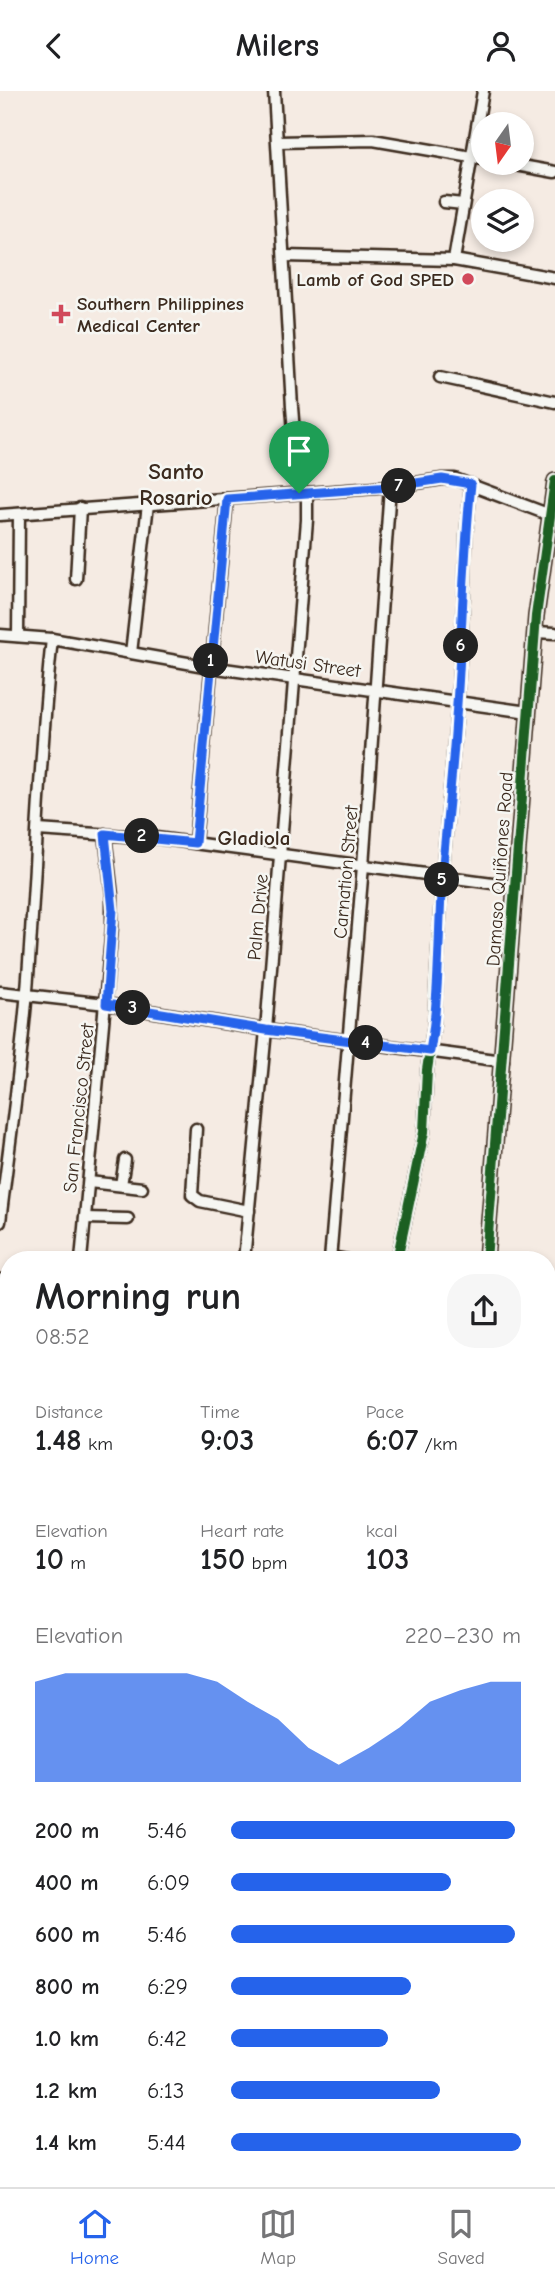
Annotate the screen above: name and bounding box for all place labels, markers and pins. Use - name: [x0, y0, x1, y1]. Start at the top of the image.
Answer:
- place label: Lamb of God SPED: [296, 269, 454, 291]
- marker: Lamb of God SPED: [460, 271, 476, 287]
- place label: Southern Philippines Medical Center: [77, 293, 244, 337]
- marker: Southern Philippines Medical Center: [51, 304, 71, 324]
- pin: [269, 421, 329, 493]
- pin: 7: [382, 469, 416, 503]
- pin: 6: [444, 629, 478, 663]
- pin: 1: [194, 643, 228, 679]
- pin: 2: [124, 819, 160, 853]
- pin: 5: [424, 863, 460, 897]
- pin: 3: [116, 991, 150, 1025]
- pin: 4: [348, 1025, 384, 1061]

